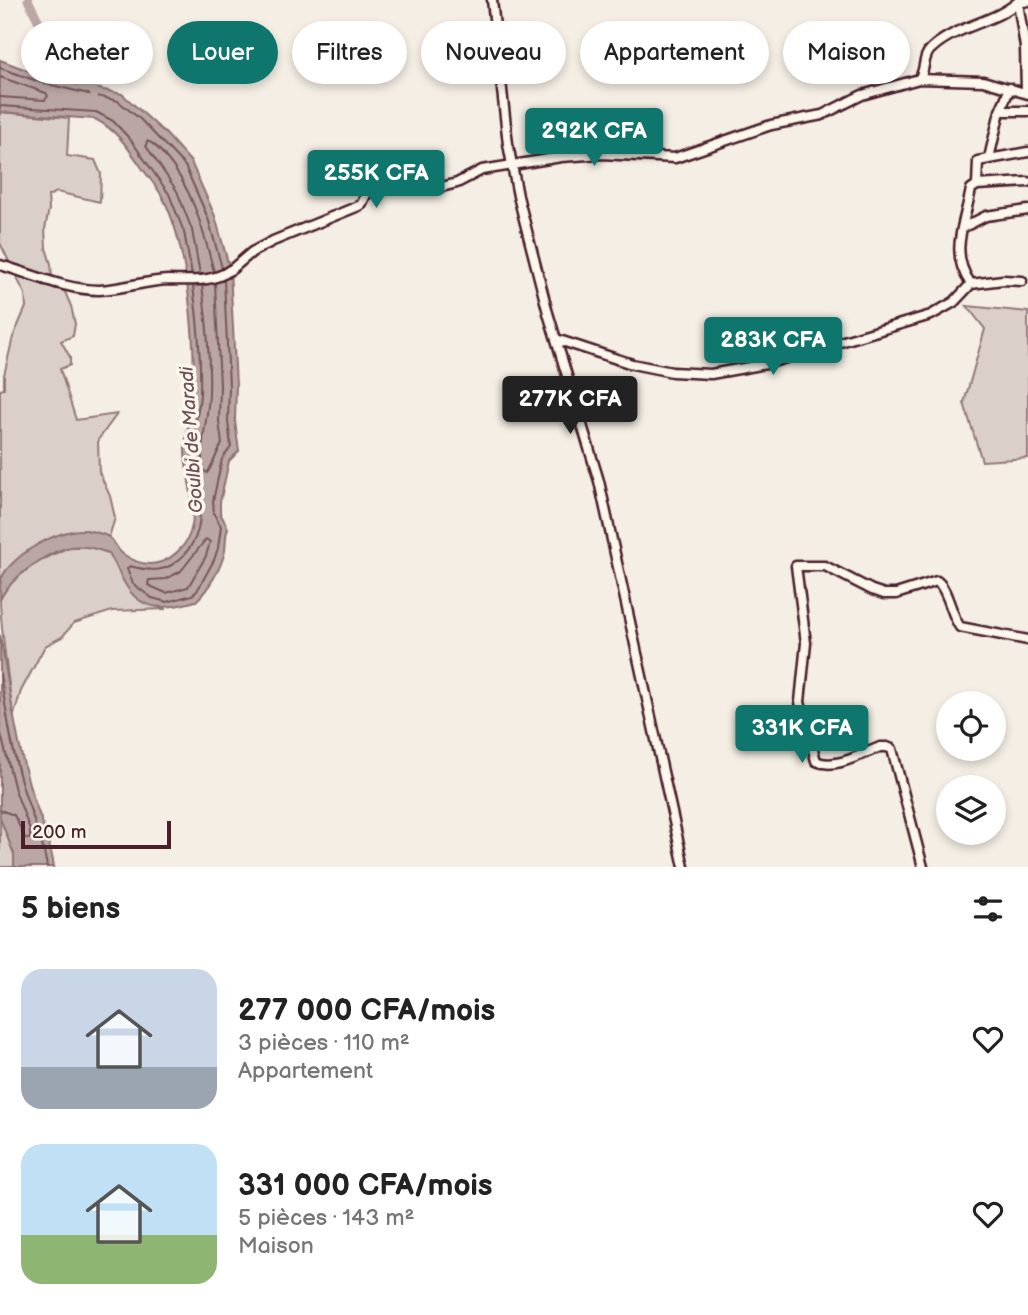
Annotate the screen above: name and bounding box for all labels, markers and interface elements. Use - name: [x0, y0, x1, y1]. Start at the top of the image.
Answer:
- chip: Acheter: [21, 21, 153, 84]
- chip: Louer: [167, 21, 278, 84]
- chip: Filtres: [292, 21, 407, 84]
- chip: Nouveau: [421, 21, 566, 84]
- chip: Appartement: [580, 21, 769, 84]
- chip: Maison: [783, 21, 910, 84]
- pin: 292K CFA: [522, 108, 666, 168]
- text: 292K CFA: [541, 117, 647, 145]
- pin: 255K CFA: [304, 150, 448, 210]
- text: 255K CFA: [324, 159, 428, 187]
- pin: 283K CFA: [701, 318, 845, 377]
- text: 283K CFA: [720, 326, 826, 354]
- water label: Goulbi de Maradi: [175, 365, 209, 514]
- pin: 277K CFA: [498, 376, 642, 436]
- text: 277K CFA: [518, 385, 622, 413]
- map controls: [936, 691, 1006, 845]
- button: locate: [936, 691, 1006, 761]
- pin: 331K CFA: [730, 706, 874, 765]
- text: 331K CFA: [751, 714, 853, 742]
- button: layers: [936, 775, 1006, 845]
- scale bar: [21, 818, 172, 850]
- text: 200 m: [32, 821, 86, 844]
- icon: filters: [969, 890, 1007, 928]
- text: 5 biens: [21, 891, 120, 927]
- text: 277 000 CFA/mois: [238, 993, 495, 1029]
- icon: home: [77, 997, 161, 1081]
- icon: heart: [969, 1020, 1007, 1058]
- text: 3 pièces · 110 m²: [238, 1029, 410, 1057]
- text: Appartement: [238, 1057, 373, 1085]
- text: 331 000 CFA/mois: [238, 1168, 493, 1204]
- icon: home: [77, 1172, 161, 1256]
- icon: heart: [969, 1195, 1007, 1233]
- text: 5 pièces · 143 m²: [238, 1204, 414, 1232]
- text: Maison: [238, 1232, 314, 1260]

